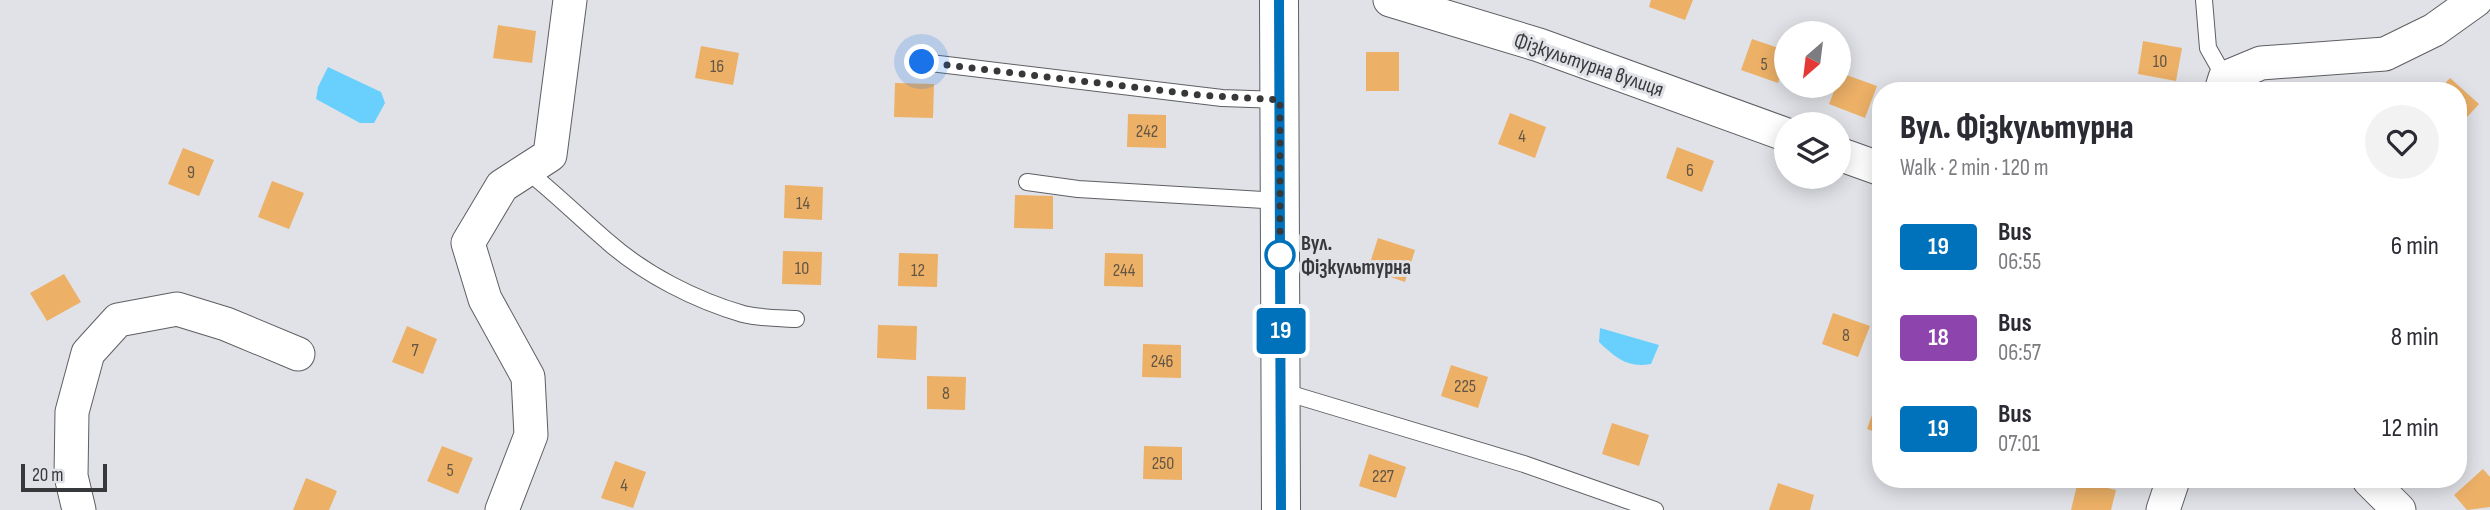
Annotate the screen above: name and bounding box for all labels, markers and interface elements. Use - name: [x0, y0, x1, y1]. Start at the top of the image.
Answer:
- north arrow: [1774, 21, 1852, 98]
- map controls: [1774, 21, 1851, 189]
- street label: Фізкультурна вулиця: [1511, 28, 1667, 102]
- your location: [904, 44, 939, 79]
- house number: 10: [2153, 51, 2167, 72]
- house number: 5: [1760, 54, 1768, 75]
- house number: 16: [710, 56, 724, 77]
- button: heart: [2365, 105, 2439, 179]
- text: Вул. Фізкультурна: [1900, 108, 2134, 148]
- button: layers: [1774, 112, 1851, 189]
- house number: 242: [1136, 121, 1158, 142]
- house number: 4: [1518, 126, 1526, 147]
- text: Walk · 2 min · 120 m: [1900, 154, 2049, 182]
- house number: 6: [1686, 160, 1694, 181]
- house number: 9: [187, 162, 195, 183]
- house number: 14: [796, 193, 810, 214]
- text: Bus: [1998, 217, 2032, 248]
- place label: Вул. Фізкультурна: [1301, 231, 1411, 280]
- text: 6 min: [2391, 231, 2439, 262]
- text: 19: [1928, 232, 1949, 261]
- marker: Вул. Фізкультурна: [1265, 240, 1295, 270]
- text: 06:55: [1998, 248, 2041, 276]
- house number: 10: [795, 258, 809, 279]
- house number: 12: [911, 260, 925, 281]
- house number: 244: [1113, 260, 1136, 281]
- line badge: 19: [1250, 308, 1312, 354]
- text: Bus: [1998, 308, 2032, 339]
- text: 19: [1271, 316, 1291, 345]
- text: 8 min: [2391, 322, 2439, 353]
- text: 18: [1928, 323, 1949, 352]
- house number: 8: [1842, 325, 1850, 346]
- text: 06:57: [1998, 339, 2041, 367]
- house number: 7: [411, 340, 419, 361]
- house number: 246: [1151, 351, 1173, 372]
- house number: 225: [1454, 376, 1476, 397]
- house number: 8: [942, 383, 950, 404]
- text: Bus: [1998, 399, 2032, 430]
- text: 12 min: [2382, 413, 2439, 444]
- text: 19: [1928, 414, 1949, 443]
- text: 07:01: [1998, 430, 2040, 458]
- house number: 250: [1152, 453, 1174, 474]
- house number: 5: [446, 460, 454, 481]
- scale bar: [21, 461, 107, 493]
- text: 20 m: [32, 464, 64, 487]
- house number: 227: [1372, 466, 1395, 487]
- house number: 4: [620, 475, 628, 496]

